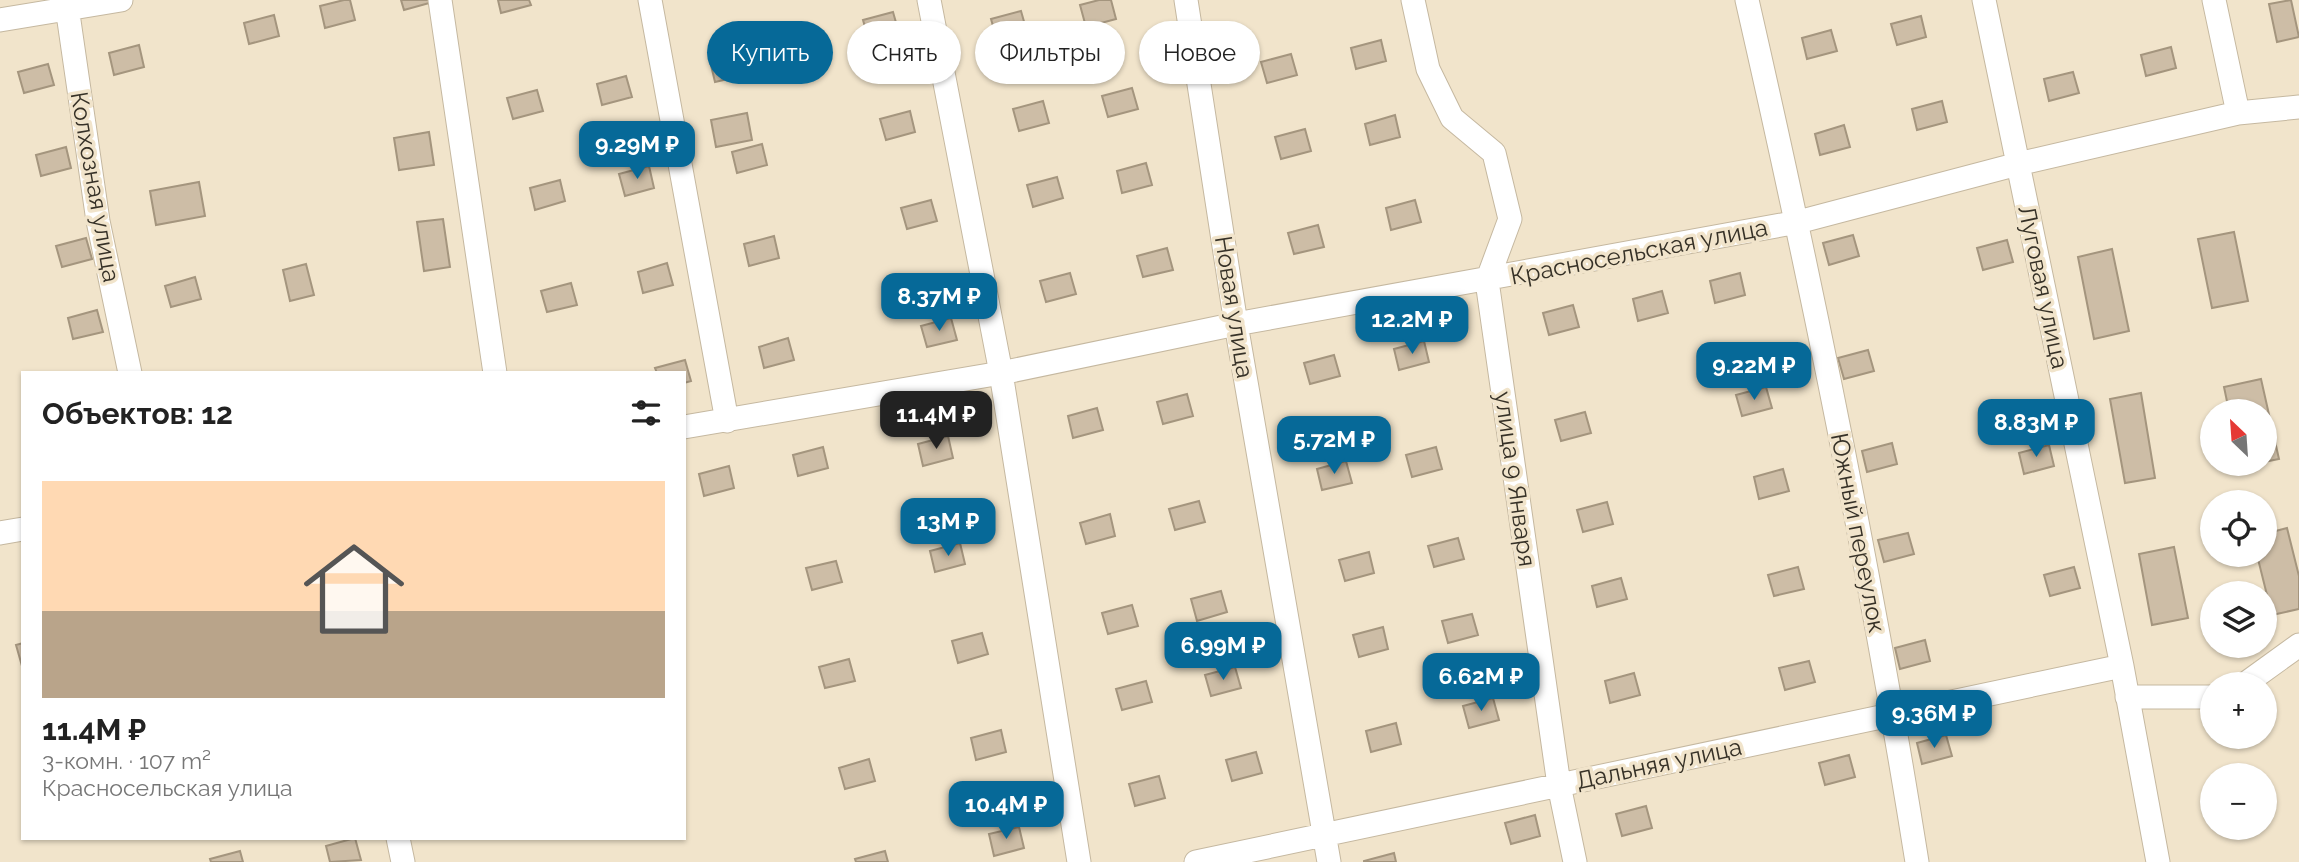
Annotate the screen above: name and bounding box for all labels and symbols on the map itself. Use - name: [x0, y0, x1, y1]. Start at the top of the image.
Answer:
- street label: Колхозная улица: [64, 90, 127, 284]
- pin: 9.29M ₽: [572, 122, 702, 181]
- street label: Луговая улица: [2012, 203, 2075, 371]
- street label: Красносельская улица: [1508, 212, 1770, 291]
- street label: Новая улица: [1209, 234, 1260, 380]
- pin: 8.37M ₽: [874, 274, 1004, 333]
- pin: 12.2M ₽: [1347, 296, 1477, 356]
- pin: 9.22M ₽: [1689, 342, 1819, 402]
- street label: улица 9 Января: [1489, 389, 1542, 568]
- pin: 11.4M ₽: [871, 392, 1001, 451]
- north arrow: [2200, 399, 2277, 476]
- pin: 8.83M ₽: [1971, 400, 2101, 459]
- pin: 5.72M ₽: [1269, 416, 1399, 476]
- street label: Южный переулок: [1825, 431, 1892, 635]
- pin: 13M ₽: [899, 498, 997, 558]
- pin: 6.99M ₽: [1158, 622, 1288, 682]
- pin: 6.62M ₽: [1416, 654, 1546, 713]
- pin: 9.36M ₽: [1869, 690, 1999, 750]
- street label: Дальняя улица: [1573, 732, 1744, 795]
- pin: 10.4M ₽: [941, 782, 1071, 841]

